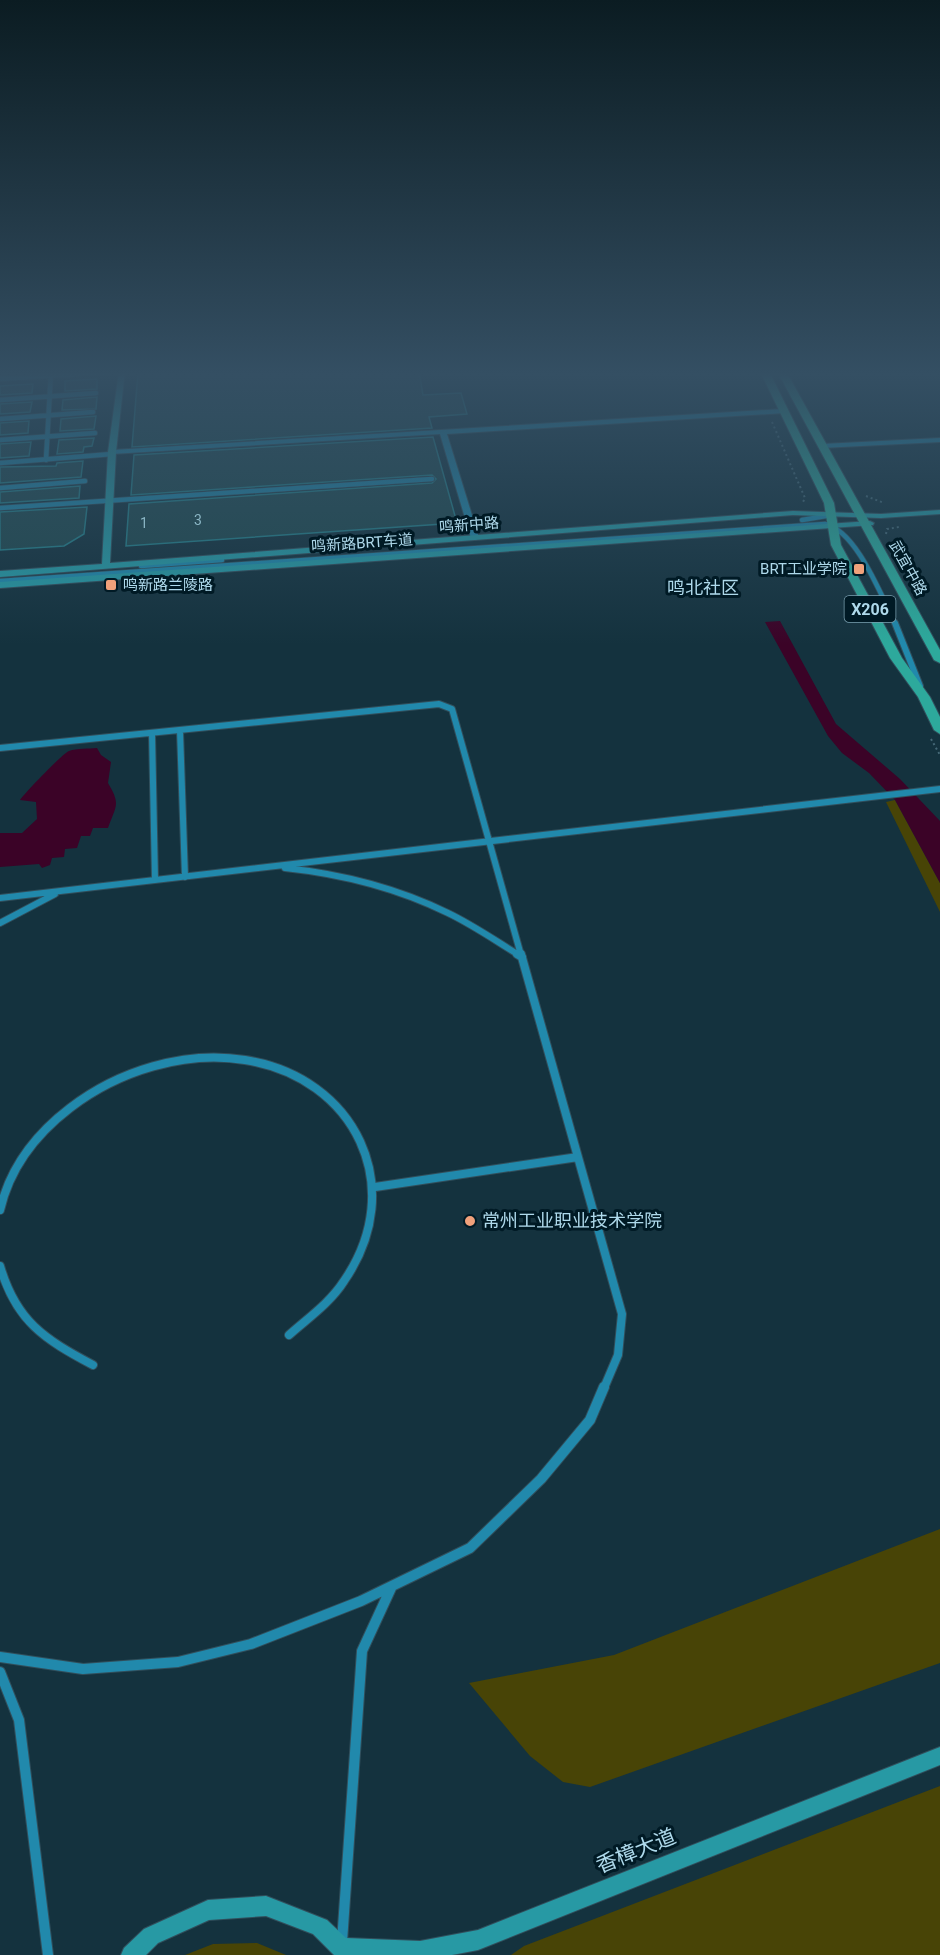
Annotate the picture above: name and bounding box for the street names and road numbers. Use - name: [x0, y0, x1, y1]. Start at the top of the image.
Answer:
- street label: 鸣新中路: [438, 513, 500, 537]
- street label: 鸣新路BRT车道: [311, 530, 413, 556]
- street label: 武宜中路: [886, 537, 930, 599]
- road number: X206: [844, 596, 896, 622]
- street label: 香樟大道: [593, 1824, 679, 1878]

